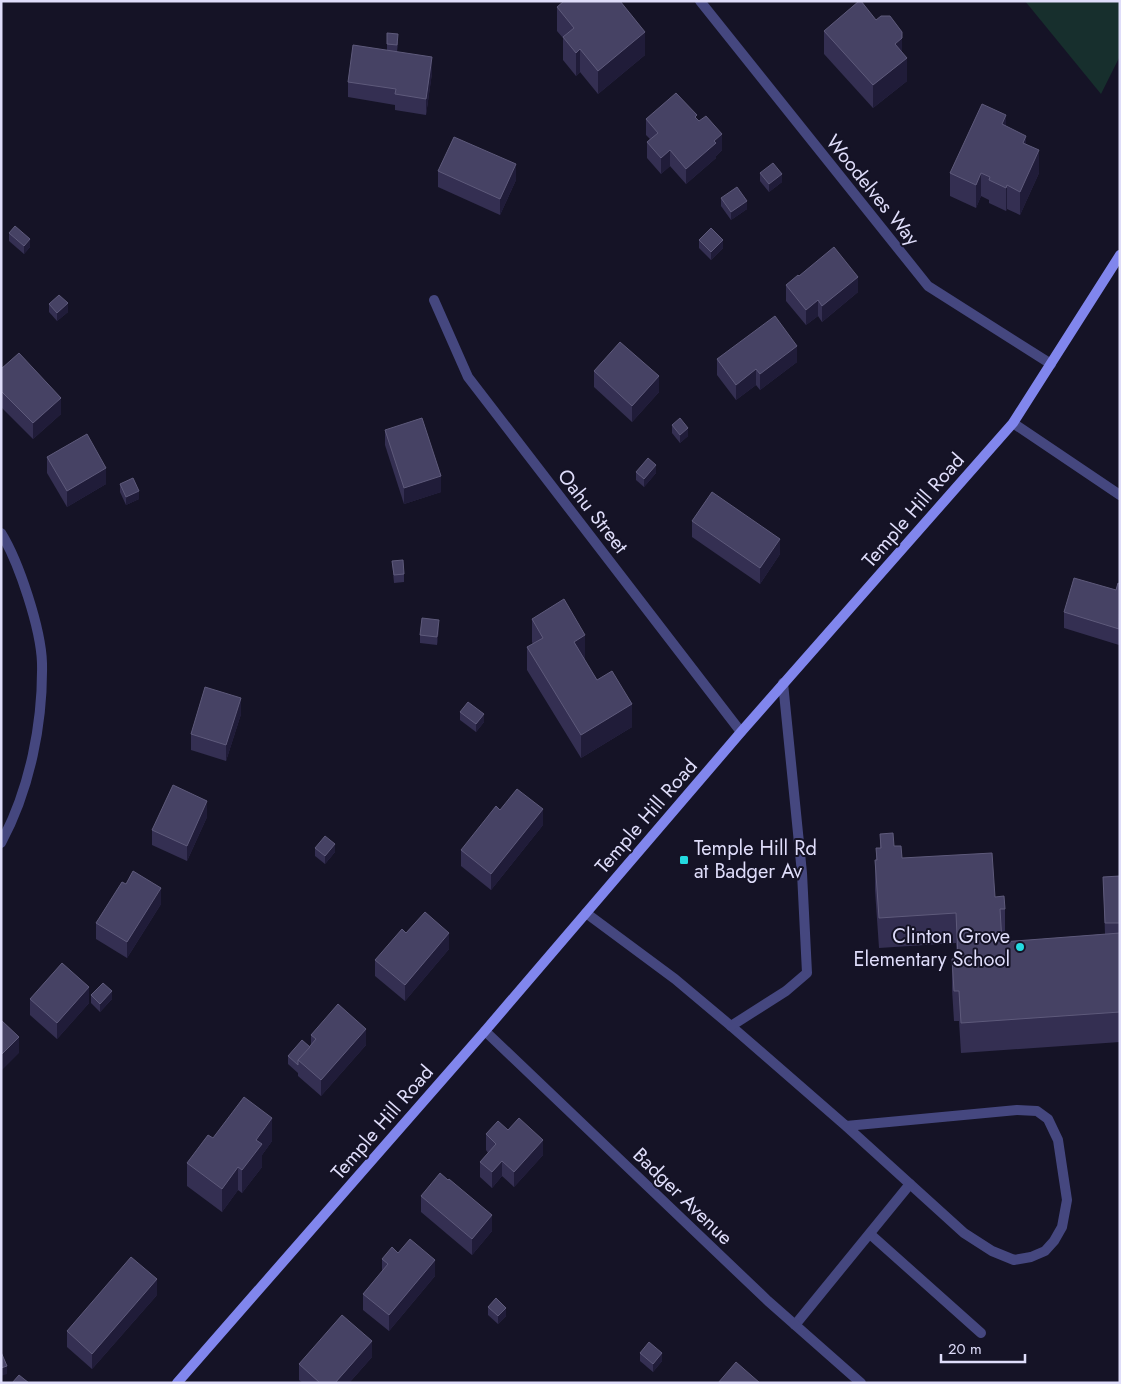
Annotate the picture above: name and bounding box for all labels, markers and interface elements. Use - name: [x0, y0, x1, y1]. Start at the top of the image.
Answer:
- street label: Woodelves Way: [819, 129, 927, 252]
- street label: Temple Hill Road: [855, 447, 971, 574]
- street label: Oahu Street: [550, 463, 635, 560]
- street label: Temple Hill Road: [588, 753, 704, 880]
- place label: Temple Hill Rd at Badger Av: [694, 834, 817, 886]
- marker: Temple Hill Rd at Badger Av: [678, 854, 690, 866]
- place label: Clinton Grove Elementary School: [854, 922, 1010, 974]
- marker: Clinton Grove Elementary School: [1014, 941, 1026, 953]
- street label: Temple Hill Road: [324, 1059, 440, 1186]
- street label: Badger Avenue: [626, 1141, 739, 1252]
- scale bar: [941, 1332, 1025, 1364]
- text: 20 m: [948, 1338, 982, 1360]

